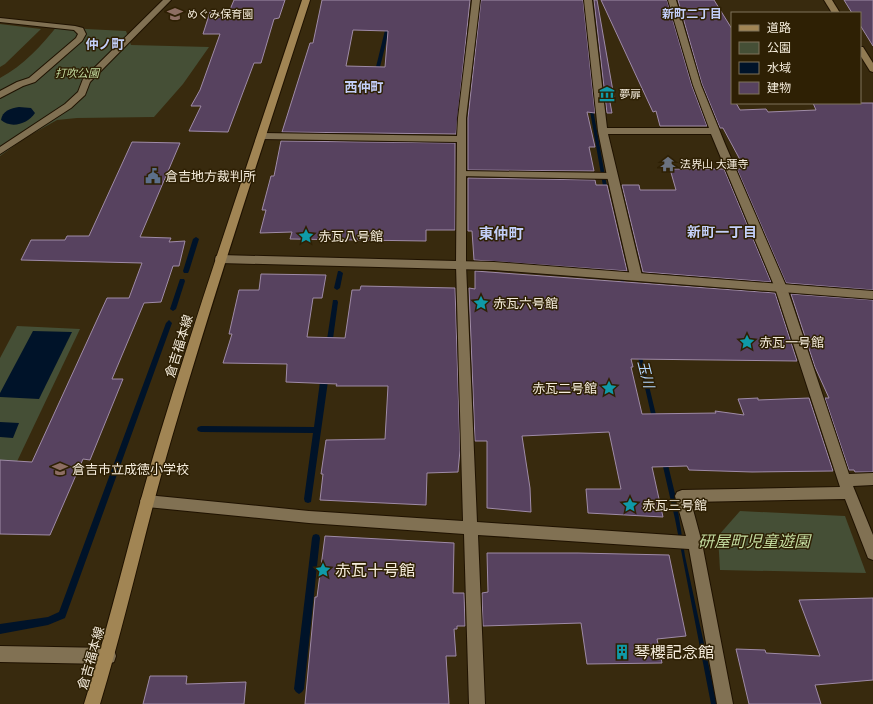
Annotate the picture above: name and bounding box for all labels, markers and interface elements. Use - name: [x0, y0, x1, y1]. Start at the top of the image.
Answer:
- school or university icon: めぐみ保育園: [166, 5, 184, 23]
- district label: 新町二丁目: [662, 6, 722, 21]
- place label: めぐみ保育園: [187, 7, 253, 21]
- legend: [731, 12, 861, 104]
- text: 道路: [767, 20, 791, 35]
- district label: 仲ノ町: [85, 36, 125, 53]
- text: 公園: [767, 40, 791, 55]
- text: 水域: [767, 60, 791, 75]
- park label: 打吹公園: [55, 66, 101, 80]
- district label: 西仲町: [344, 79, 384, 96]
- text: 建物: [767, 80, 791, 95]
- museum icon: 夢扉: [598, 85, 616, 103]
- place label: 夢扉: [619, 87, 641, 101]
- temple icon: 法界山 大蓮寺: [659, 155, 677, 173]
- place label: 法界山 大蓮寺: [680, 157, 749, 171]
- public building icon: 倉吉地方裁判所: [144, 167, 162, 185]
- place label: 倉吉地方裁判所: [165, 168, 256, 185]
- district label: 新町一丁目: [687, 223, 757, 241]
- district label: 東仲町: [478, 224, 524, 243]
- place icon: 赤瓦八号館: [297, 227, 315, 245]
- place label: 赤瓦八号館: [318, 228, 383, 245]
- place icon: 赤瓦六号館: [472, 294, 490, 312]
- place label: 赤瓦六号館: [493, 295, 558, 312]
- street label: 倉吉福本線: [161, 312, 197, 380]
- place icon: 赤瓦一号館: [738, 333, 756, 351]
- place label: 赤瓦一号館: [759, 334, 824, 351]
- water label: 玉川: [634, 358, 659, 392]
- place icon: 赤瓦二号館: [600, 379, 618, 397]
- place label: 赤瓦二号館: [532, 380, 597, 397]
- school or university icon: 倉吉市立成徳小学校: [51, 460, 69, 478]
- place label: 倉吉市立成徳小学校: [72, 461, 189, 478]
- place icon: 赤瓦三号館: [621, 496, 639, 514]
- place label: 赤瓦三号館: [642, 497, 707, 514]
- park label: 研屋町児童遊園: [698, 531, 812, 551]
- place label: 赤瓦十号館: [335, 560, 415, 580]
- place icon: 赤瓦十号館: [314, 561, 332, 579]
- street label: 倉吉福本線: [74, 624, 108, 692]
- place label: 琴櫻記念館: [634, 642, 714, 662]
- building icon: 琴櫻記念館: [613, 643, 631, 661]

